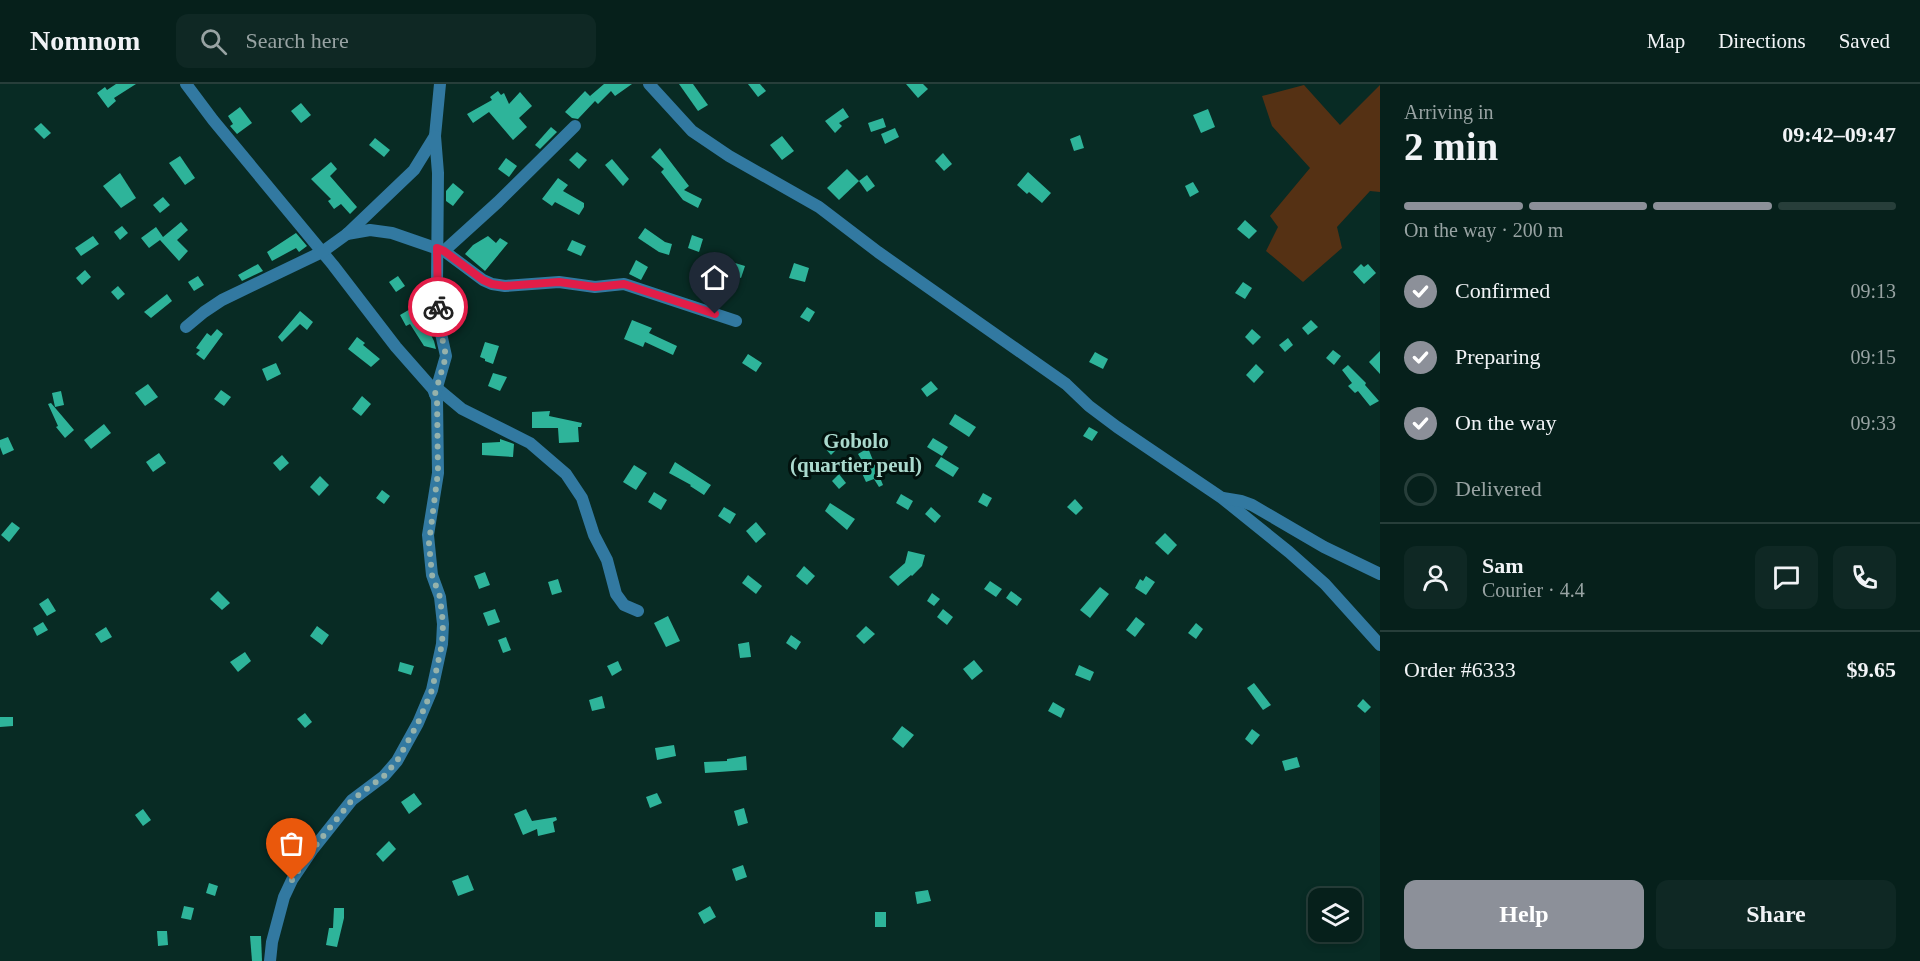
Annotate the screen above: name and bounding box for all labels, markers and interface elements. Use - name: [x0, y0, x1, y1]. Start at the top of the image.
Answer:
- search box: [176, 14, 596, 68]
- text: Nomnom: [30, 25, 140, 56]
- icon: search: [197, 25, 230, 58]
- text: Search here: [245, 28, 349, 53]
- text: Map: [1647, 29, 1685, 53]
- text: Directions: [1718, 29, 1806, 53]
- text: Saved: [1839, 29, 1890, 53]
- text: Arriving in: [1404, 101, 1493, 123]
- text: 09:42–09:47: [1782, 122, 1896, 147]
- text: 2 min: [1404, 125, 1498, 168]
- text: On the way · 200 m: [1404, 219, 1563, 241]
- pin: [689, 252, 740, 314]
- icon: home: [698, 261, 731, 294]
- icon: check: [1404, 275, 1437, 308]
- courier: [408, 277, 468, 337]
- text: Confirmed: [1455, 278, 1550, 303]
- text: 09:13: [1850, 280, 1896, 302]
- icon: bike: [422, 291, 455, 324]
- icon: check: [1404, 341, 1437, 374]
- text: Preparing: [1455, 344, 1541, 369]
- text: 09:15: [1850, 346, 1896, 368]
- icon: check: [1404, 407, 1437, 440]
- text: On the way: [1455, 410, 1556, 435]
- text: 09:33: [1850, 412, 1896, 434]
- district label: Gobolo (quartier peul): [790, 429, 922, 477]
- text: Delivered: [1455, 476, 1542, 501]
- button: person: [1404, 546, 1467, 609]
- button: chat: [1755, 546, 1818, 609]
- button: phone: [1833, 546, 1896, 609]
- text: Sam: [1482, 553, 1524, 578]
- text: Courier · 4.4: [1482, 579, 1585, 601]
- text: Order #6333: [1404, 657, 1516, 682]
- text: $9.65: [1847, 657, 1896, 682]
- pin: [266, 818, 317, 880]
- icon: bag: [275, 827, 308, 860]
- button: Help: [1404, 880, 1644, 949]
- button: Share: [1656, 880, 1896, 949]
- map controls: [1308, 888, 1362, 942]
- button: layers: [1308, 888, 1362, 942]

